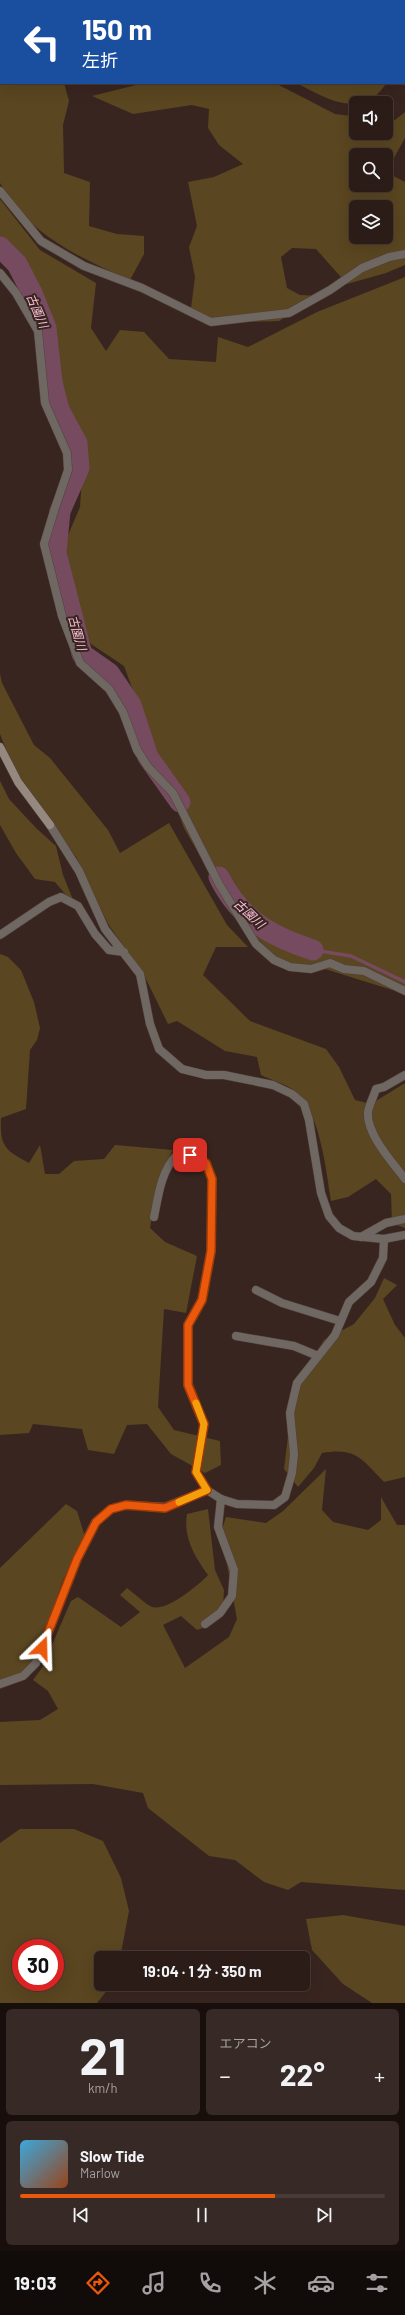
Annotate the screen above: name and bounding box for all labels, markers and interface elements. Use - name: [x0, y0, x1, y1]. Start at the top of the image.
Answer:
- text: 150 m: [82, 12, 152, 46]
- icon: left: [16, 16, 68, 68]
- text: 左折: [82, 49, 118, 71]
- map controls: [349, 96, 393, 244]
- button: sound: [349, 96, 393, 140]
- button: search: [349, 148, 393, 192]
- button: layers: [349, 200, 393, 244]
- water label: 古園川: [24, 291, 52, 332]
- water label: 古園川: [66, 613, 90, 654]
- water label: 古園川: [232, 896, 269, 932]
- pin: [173, 1138, 207, 1172]
- icon: arrive: [179, 1144, 201, 1166]
- position arrow: [21, 1627, 63, 1669]
- speed limit sign: 30: [12, 1939, 64, 1991]
- text: 19:04 · 1 分 · 350 m: [143, 1962, 261, 1980]
- text: 21: [79, 2023, 126, 2085]
- text: エアコン: [220, 2035, 272, 2051]
- text: 22°: [280, 2056, 325, 2092]
- text: −: [220, 2062, 231, 2088]
- text: +: [374, 2062, 385, 2088]
- text: km/h: [88, 2080, 117, 2096]
- text: Slow Tide: [80, 2147, 144, 2165]
- text: Marlow: [80, 2165, 120, 2181]
- icon: previous: [70, 2204, 92, 2226]
- icon: pause: [191, 2204, 213, 2226]
- icon: next: [313, 2204, 335, 2226]
- icon: directions: [84, 2269, 112, 2297]
- icon: music: [140, 2269, 168, 2297]
- icon: phone: [196, 2269, 224, 2297]
- icon: climate: [251, 2269, 279, 2297]
- icon: car: [307, 2269, 335, 2297]
- icon: filters: [363, 2269, 391, 2297]
- text: 19:03: [14, 2272, 56, 2294]

